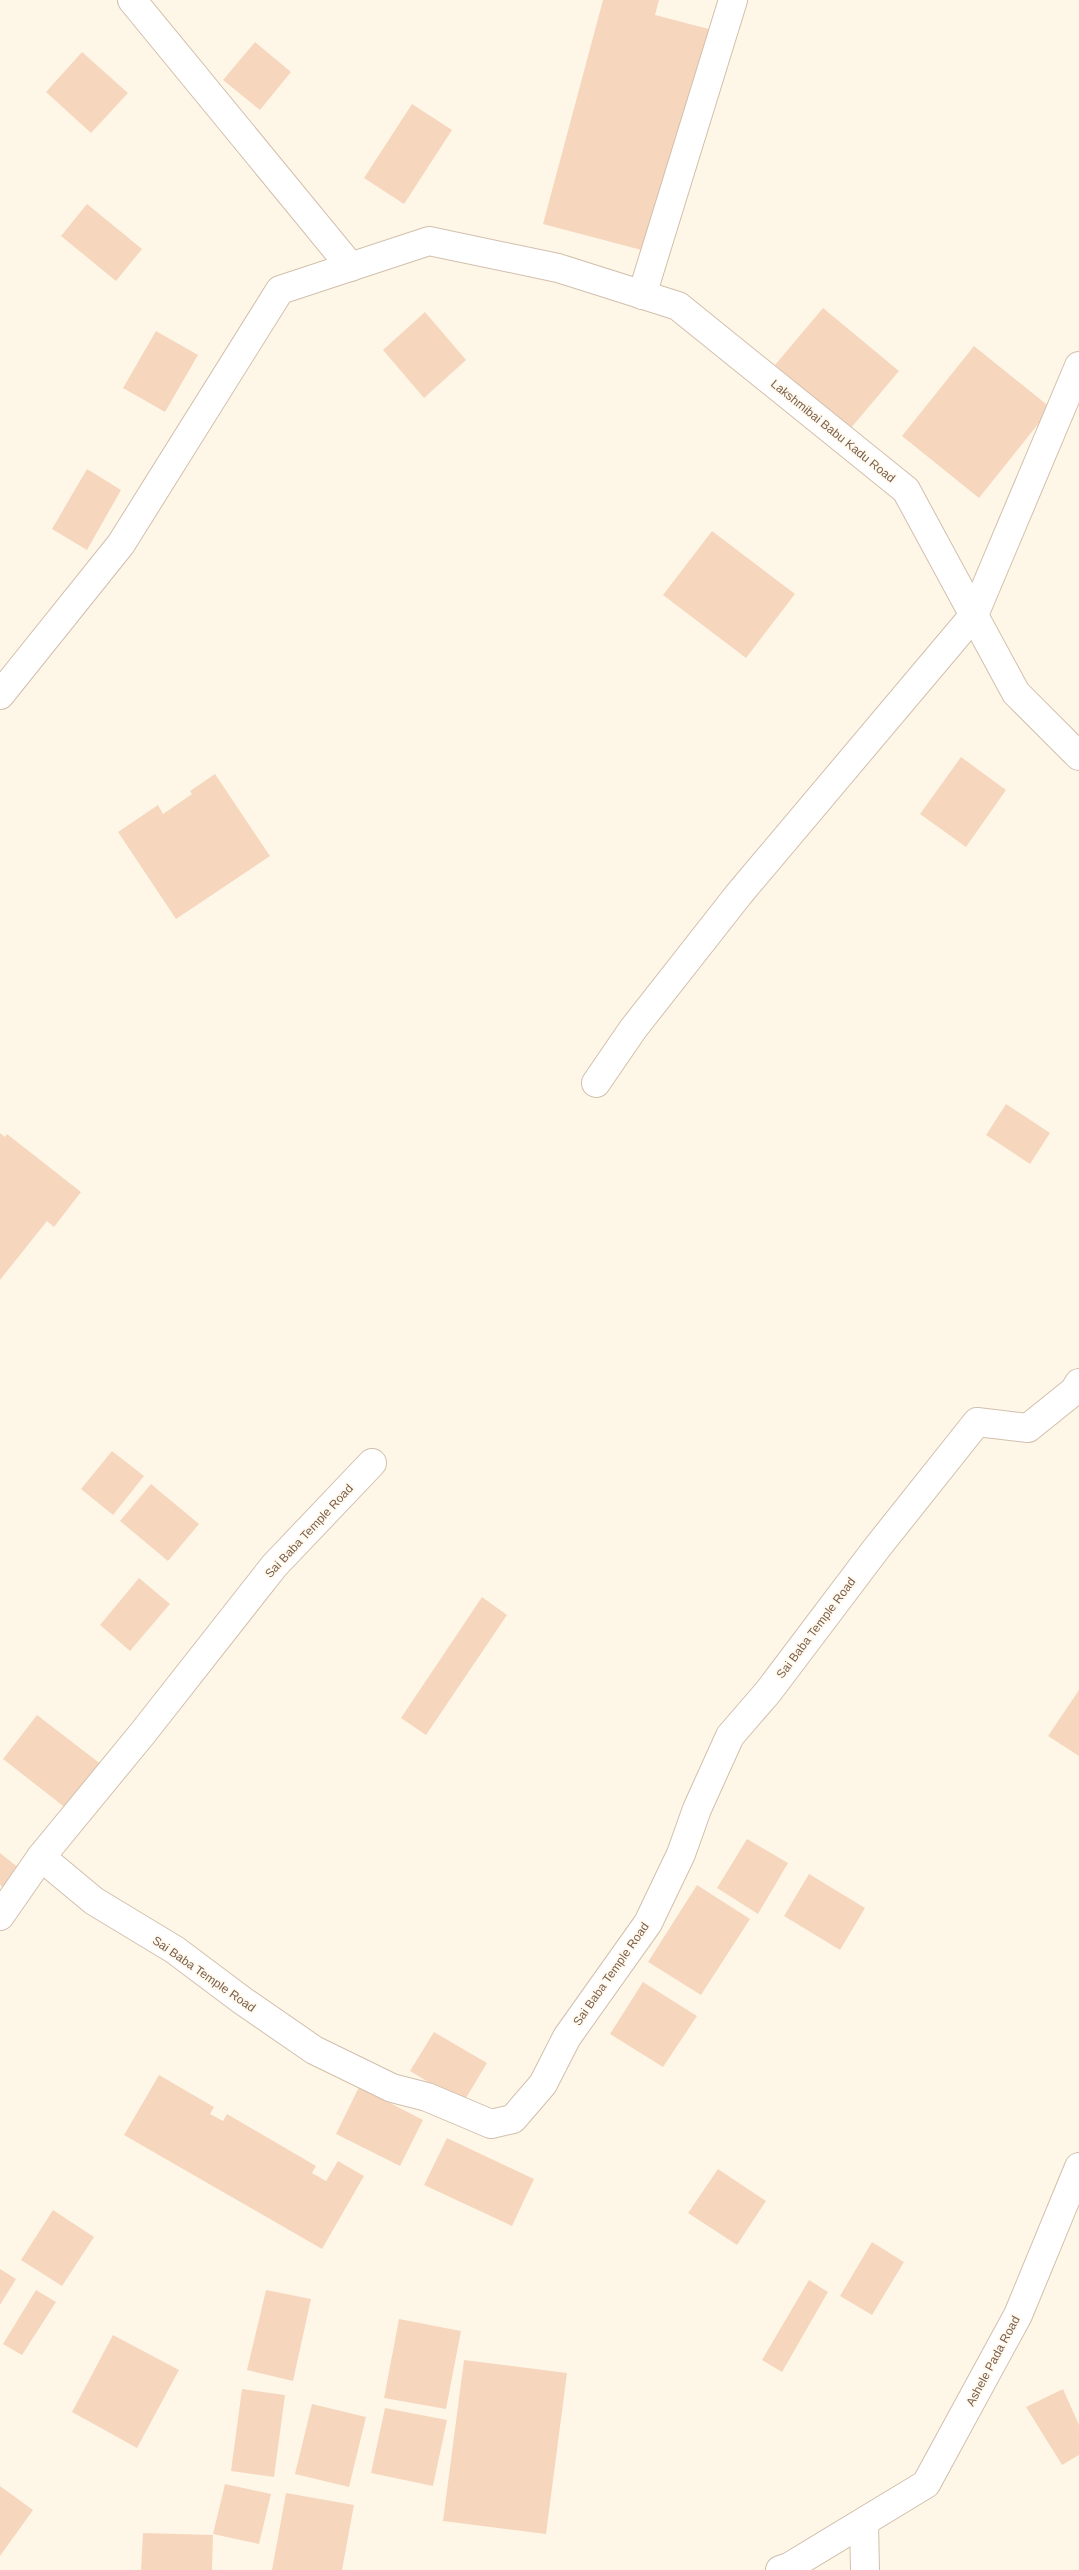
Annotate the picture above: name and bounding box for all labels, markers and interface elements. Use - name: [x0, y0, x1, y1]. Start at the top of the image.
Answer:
- street label: Lakshmibai Babu Kadu Road: [768, 377, 898, 485]
- street label: Sai Baba Temple Road: [262, 1481, 356, 1581]
- street label: Sai Baba Temple Road: [774, 1575, 858, 1681]
- street label: Sai Baba Temple Road: [570, 1920, 652, 2028]
- street label: Sai Baba Temple Road: [150, 1933, 258, 2015]
- street label: Ashele Pada Road: [963, 2314, 1023, 2408]

